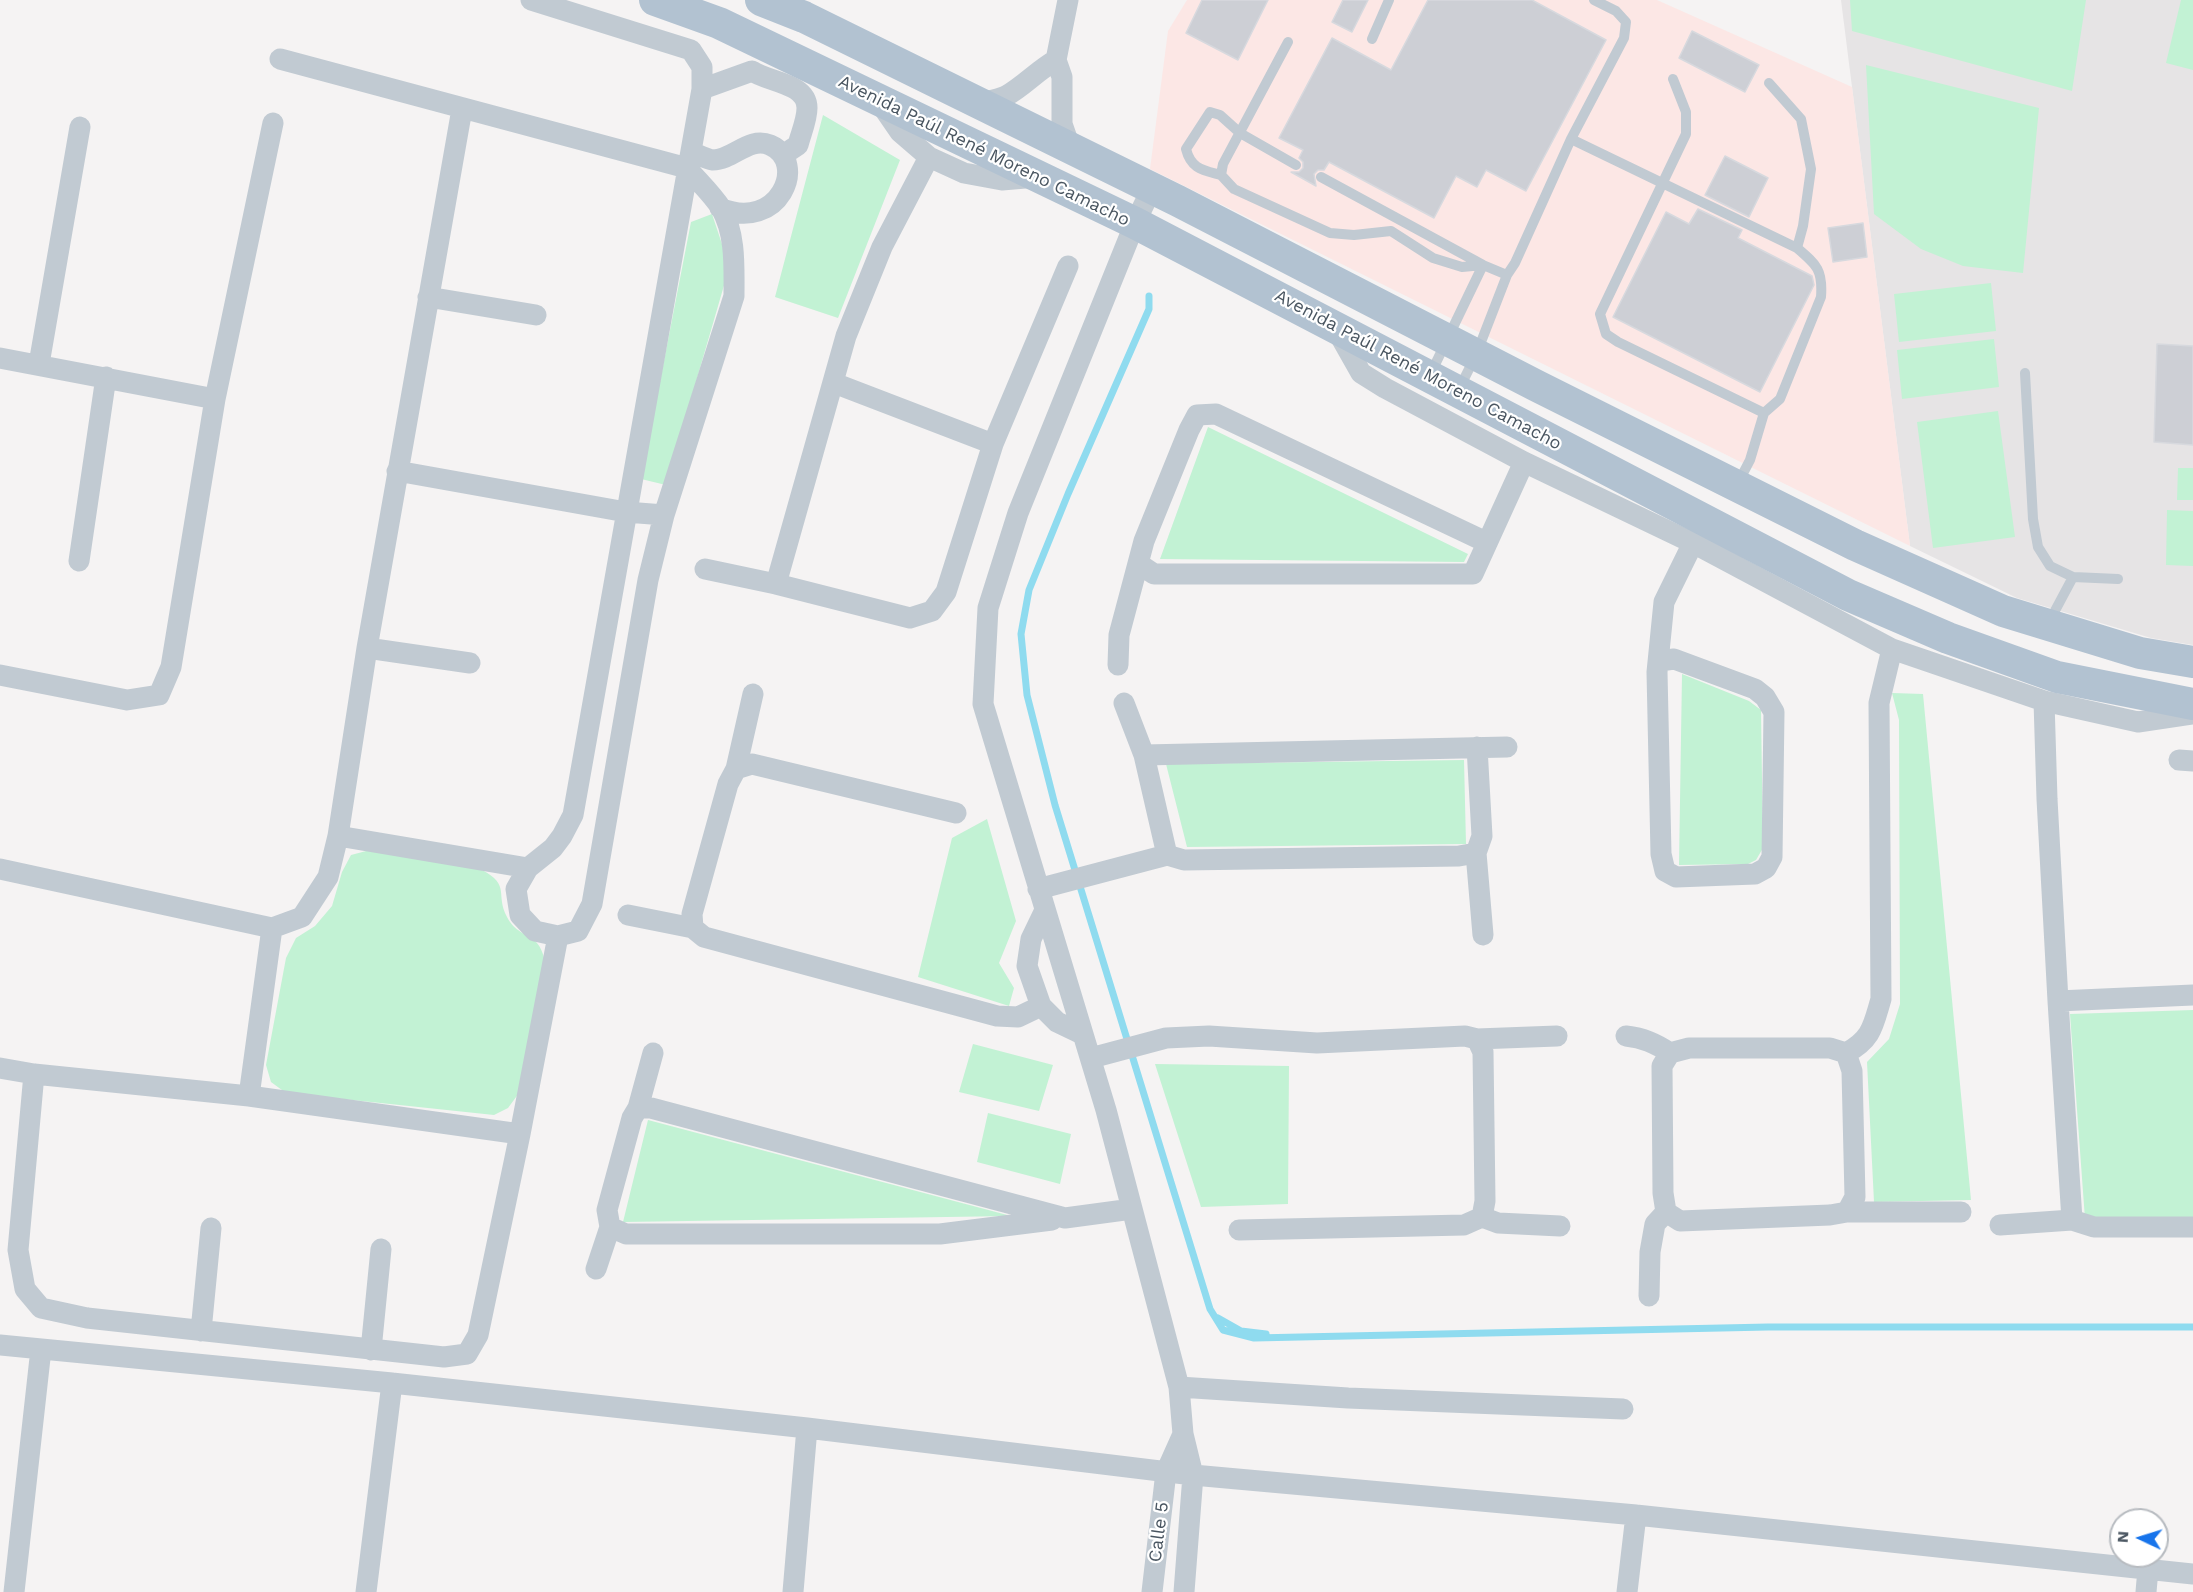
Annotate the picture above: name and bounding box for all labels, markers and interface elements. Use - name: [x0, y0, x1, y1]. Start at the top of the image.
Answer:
- street label: Avenida Paúl René Moreno Camacho: [835, 71, 1133, 231]
- street label: Avenida Paúl René Moreno Camacho: [1271, 285, 1565, 455]
- street label: Calle 5: [1145, 1501, 1173, 1563]
- north arrow: [2109, 1508, 2169, 1568]
- text: N: [2113, 1530, 2132, 1543]

